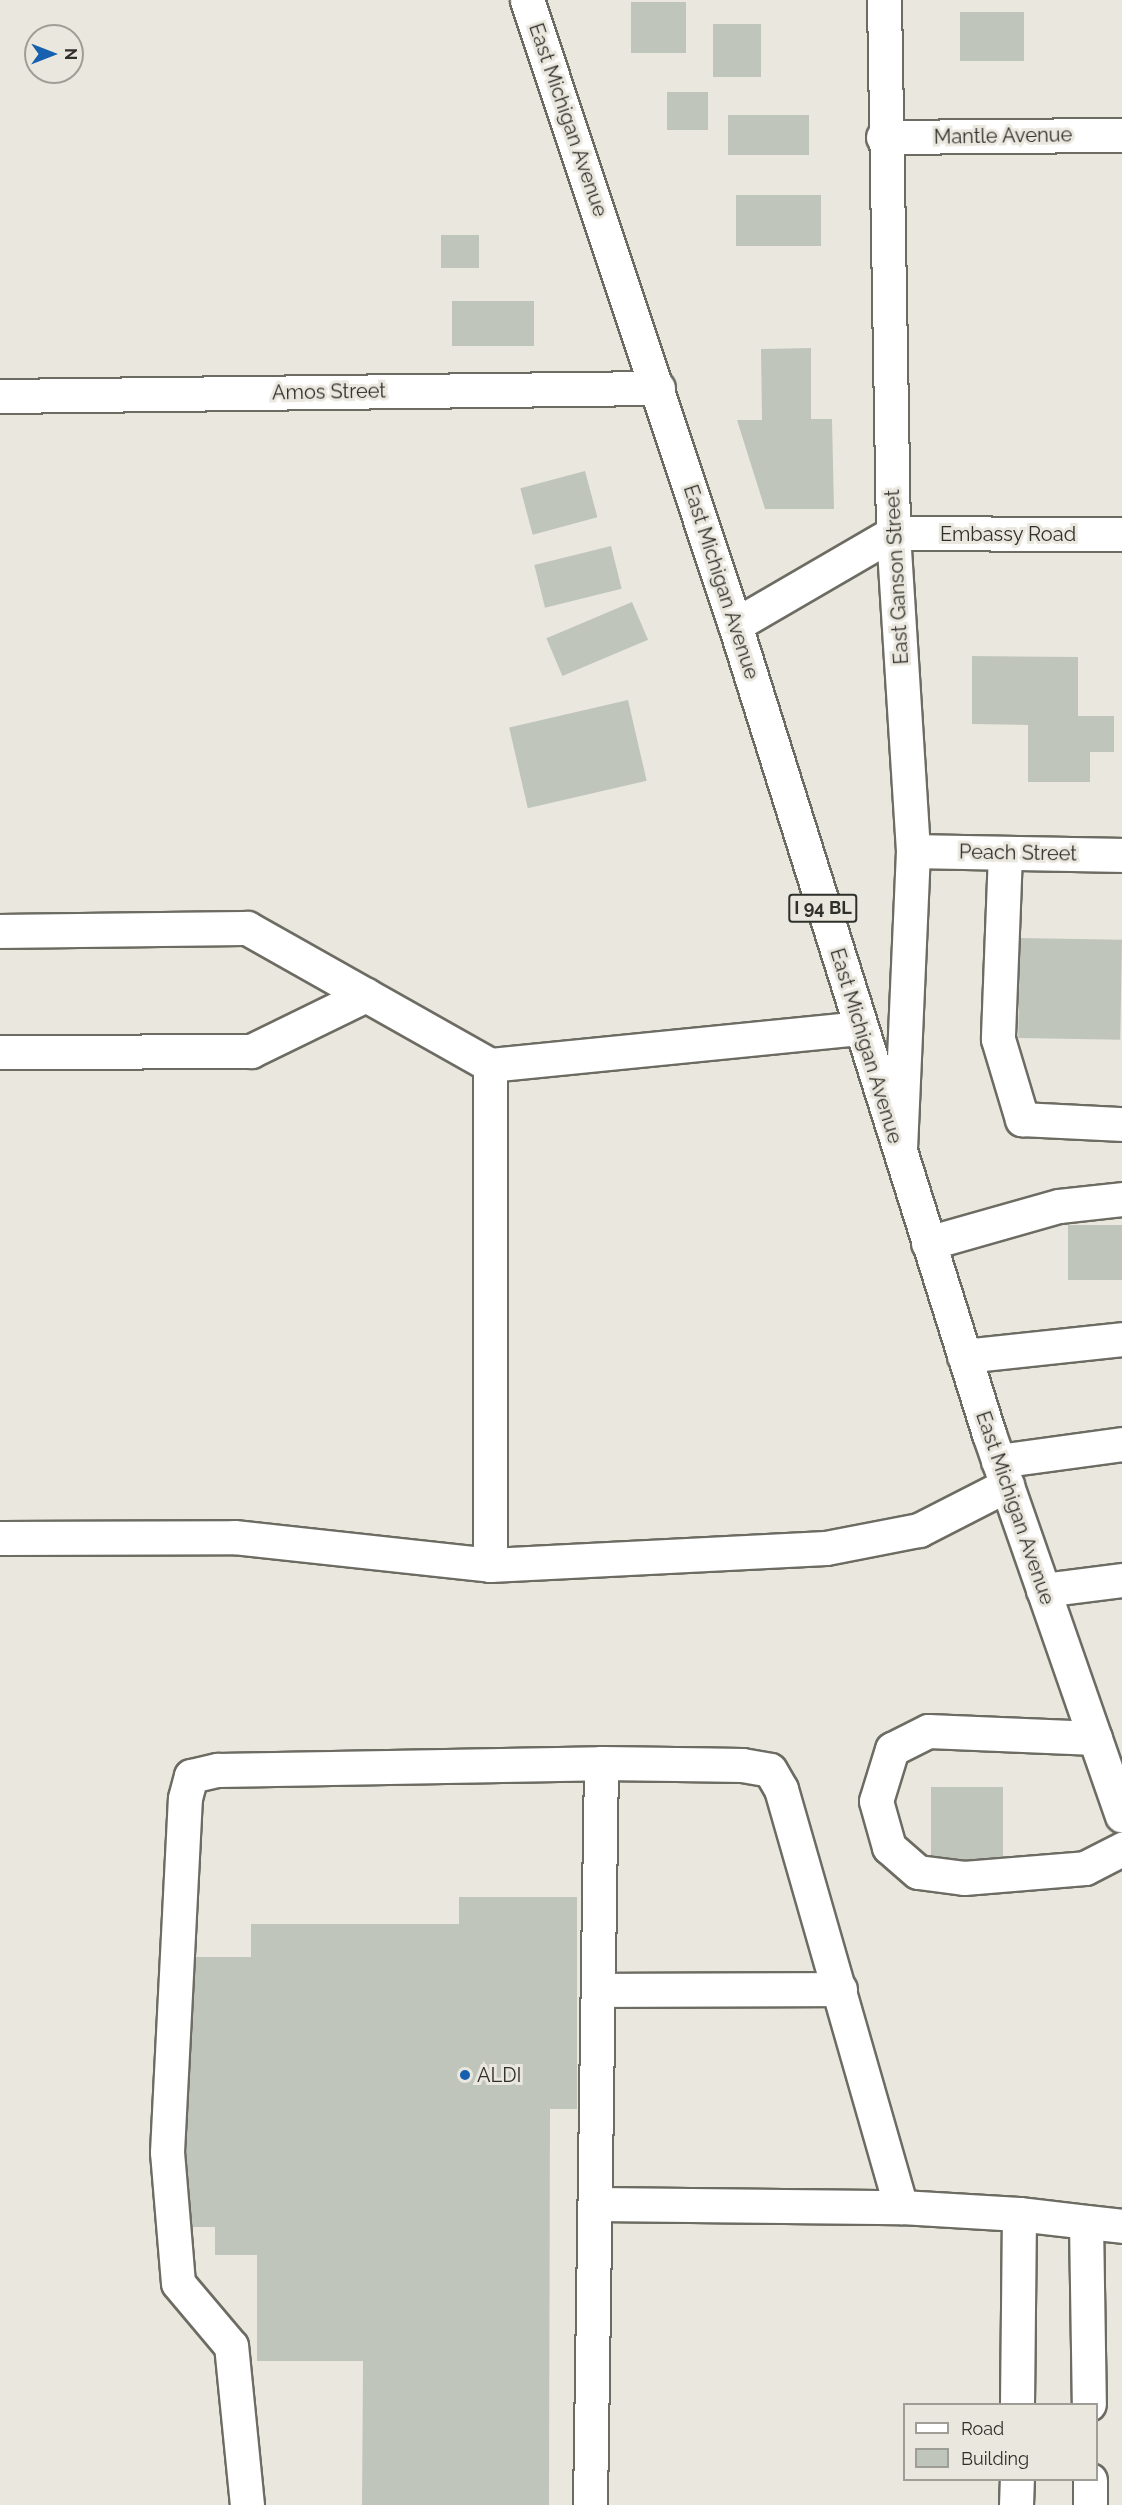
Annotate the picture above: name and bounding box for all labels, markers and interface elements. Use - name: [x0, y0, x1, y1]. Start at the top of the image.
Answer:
- street label: East Michigan Avenue: [524, 20, 612, 220]
- north arrow: [24, 24, 84, 84]
- text: N: [61, 48, 80, 60]
- street label: Mantle Avenue: [933, 123, 1073, 149]
- street label: Amos Street: [272, 379, 386, 405]
- street label: East Michigan Avenue: [678, 481, 764, 683]
- street label: East Ganson Street: [880, 489, 914, 665]
- street label: Embassy Road: [940, 522, 1076, 546]
- street label: Peach Street: [959, 840, 1077, 866]
- road number: I 94 BL: [787, 893, 859, 923]
- street label: East Michigan Avenue: [825, 945, 907, 1147]
- street label: East Michigan Avenue: [971, 1408, 1059, 1608]
- place label: ALDI: [477, 2063, 521, 2087]
- marker: ALDI: [458, 2068, 472, 2082]
- legend: [903, 2403, 1098, 2481]
- text: Road: [961, 2418, 1004, 2439]
- text: Building: [961, 2448, 1029, 2469]

